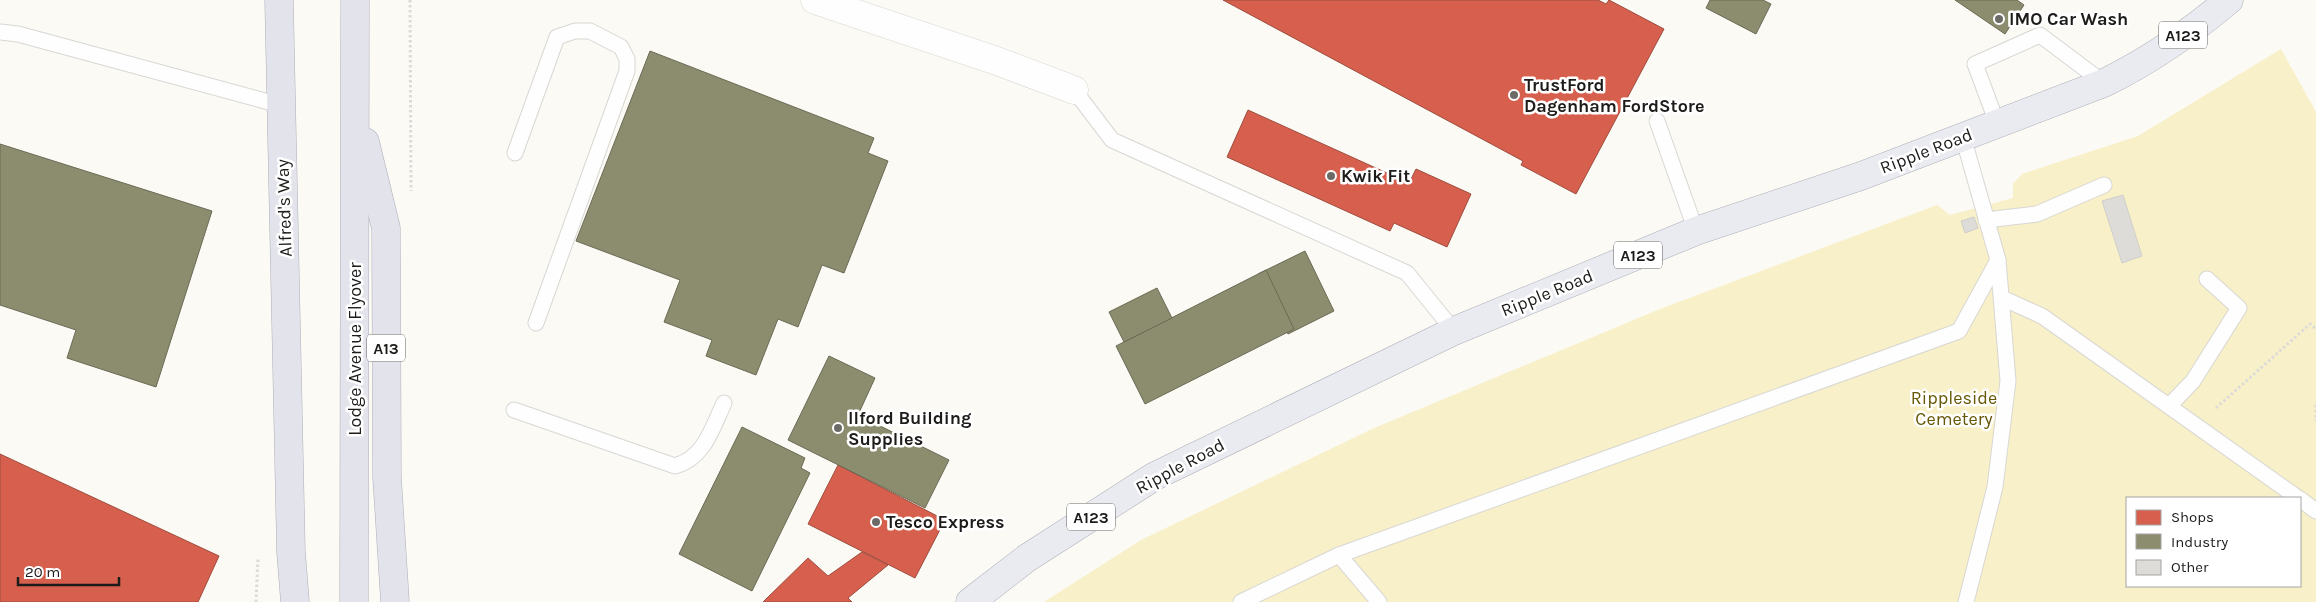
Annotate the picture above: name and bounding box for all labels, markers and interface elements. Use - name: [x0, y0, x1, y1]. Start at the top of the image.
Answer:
- place label: IMO Car Wash: [2009, 8, 2128, 30]
- marker: IMO Car Wash: [1993, 13, 2005, 25]
- road number: A123: [2159, 22, 2207, 48]
- place label: TrustFord Dagenham FordStore: [1524, 74, 1704, 117]
- marker: TrustFord Dagenham FordStore: [1508, 89, 1520, 101]
- street label: Ripple Road: [1877, 123, 1975, 179]
- street label: Alfred's Way: [271, 158, 297, 257]
- place label: Kwik Fit: [1341, 165, 1410, 187]
- marker: Kwik Fit: [1325, 170, 1337, 182]
- road number: A123: [1614, 242, 1662, 268]
- street label: Lodge Avenue Flyover: [344, 262, 366, 436]
- street label: Ripple Road: [1498, 265, 1596, 321]
- road number: A13: [367, 334, 405, 362]
- park label: Rippleside Cemetery: [1911, 387, 1997, 430]
- place label: Ilford Building Supplies: [848, 407, 972, 450]
- marker: Ilford Building Supplies: [832, 422, 844, 434]
- street label: Ripple Road: [1132, 433, 1228, 499]
- legend: [2126, 497, 2301, 587]
- road number: A123: [1067, 504, 1115, 530]
- text: Shops: [2171, 508, 2214, 526]
- place label: Tesco Express: [886, 511, 1004, 533]
- marker: Tesco Express: [870, 516, 882, 528]
- text: Industry: [2171, 533, 2228, 551]
- scale bar: [18, 554, 119, 586]
- text: Other: [2171, 558, 2209, 576]
- text: 20 m: [25, 563, 60, 581]

